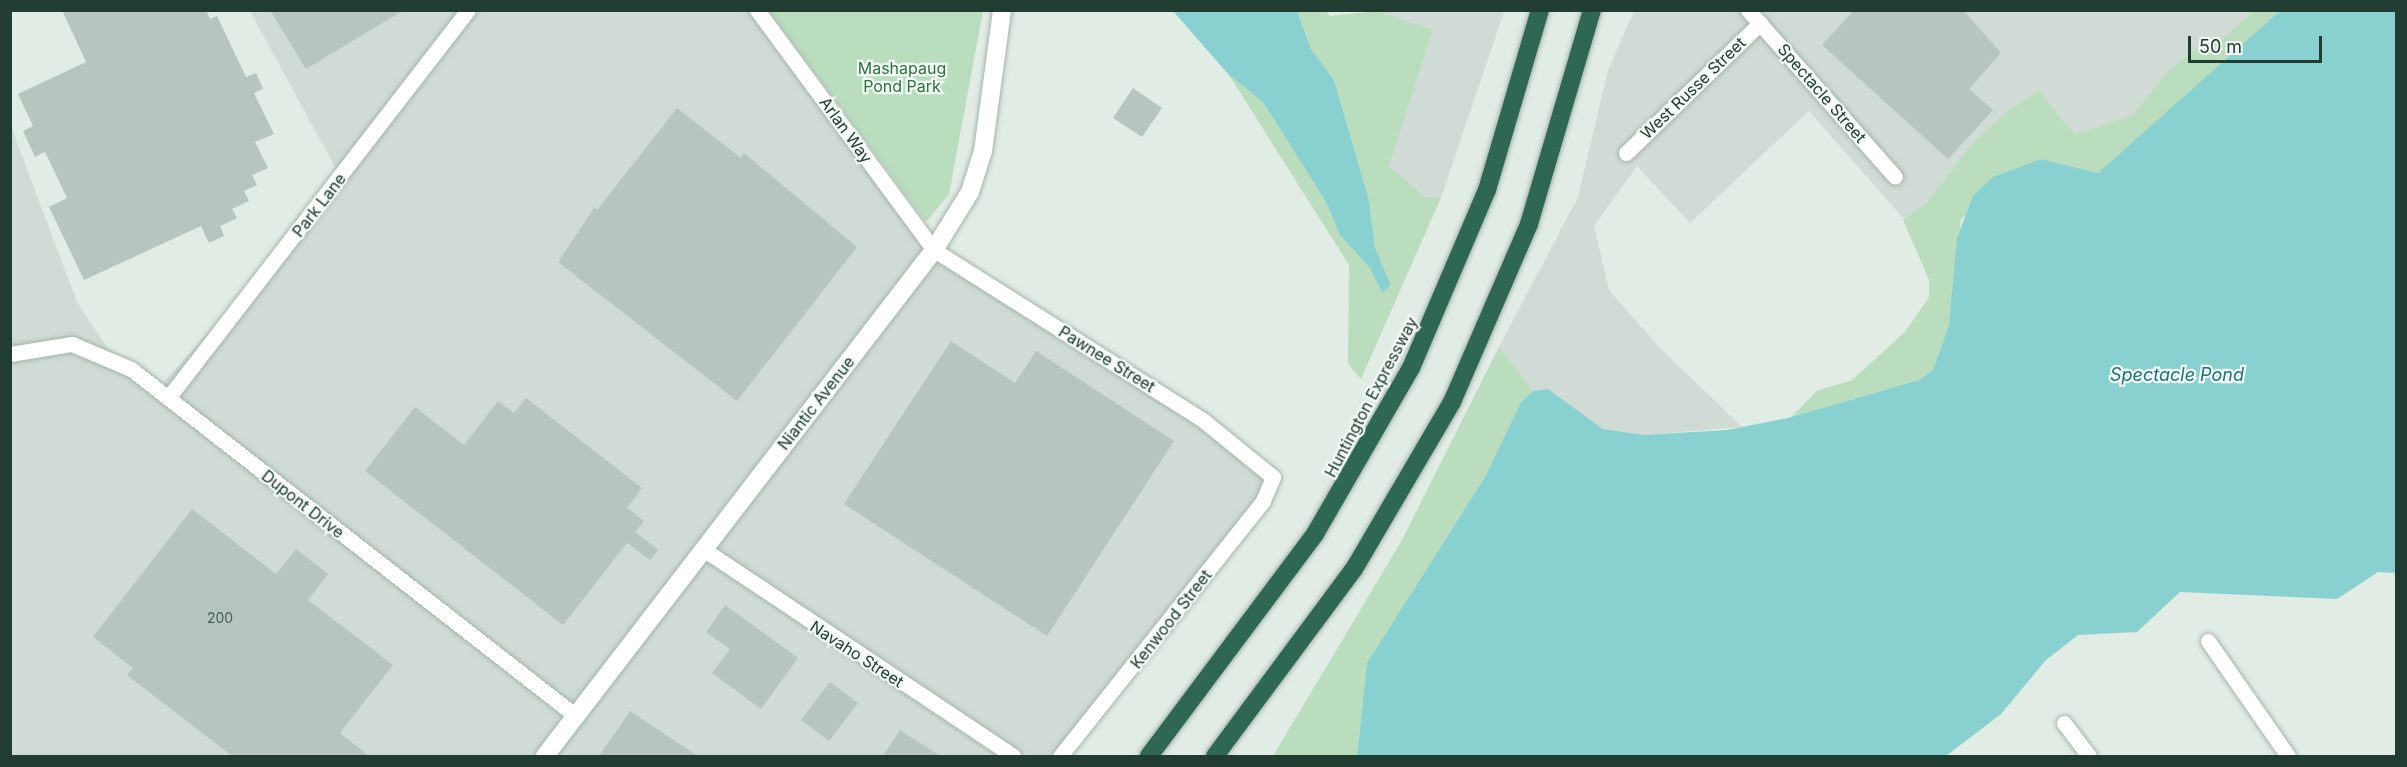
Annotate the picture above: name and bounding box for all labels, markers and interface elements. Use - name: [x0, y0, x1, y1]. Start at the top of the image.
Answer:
- scale bar: [2191, 24, 2324, 62]
- street label: West Russe Street: [1637, 33, 1749, 143]
- text: 50 m: [2199, 36, 2242, 57]
- street label: Spectacle Street: [1774, 40, 1870, 146]
- park label: Mashapaug Pond Park: [858, 58, 946, 96]
- street label: Arlan Way: [816, 93, 876, 167]
- street label: Park Lane: [288, 169, 350, 241]
- street label: Huntington Expressway: [1321, 314, 1421, 480]
- street label: Pawnee Street: [1055, 322, 1159, 396]
- street label: Niantic Avenue: [774, 352, 858, 454]
- water label: Spectacle Pond: [2110, 364, 2244, 386]
- street label: Dupont Drive: [258, 466, 348, 542]
- street label: Kenwood Street: [1126, 566, 1216, 672]
- house number: 200: [207, 610, 233, 626]
- street label: Navaho Street: [807, 617, 907, 691]

